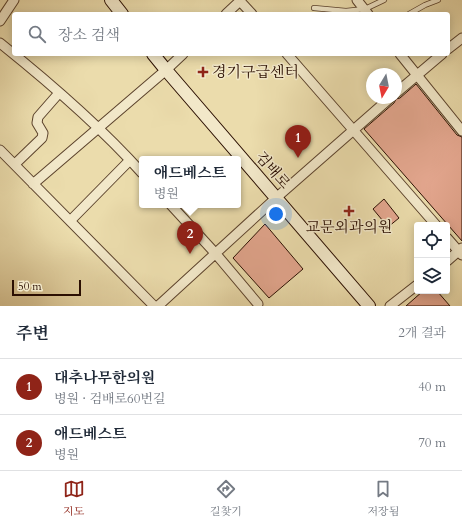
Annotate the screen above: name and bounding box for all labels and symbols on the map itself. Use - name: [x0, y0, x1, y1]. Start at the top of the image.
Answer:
- place label: 경기구급센터: [212, 62, 299, 82]
- marker: 경기구급센터: [197, 66, 209, 78]
- north arrow: [366, 68, 402, 104]
- pin: 1: [285, 125, 311, 158]
- street label: 검배로: [251, 147, 295, 193]
- your location: [266, 204, 286, 224]
- marker: 교문외과의원: [343, 205, 355, 217]
- place label: 교문외과의원: [306, 217, 392, 237]
- pin: 2: [177, 221, 203, 254]
- scale bar: [12, 278, 81, 297]

